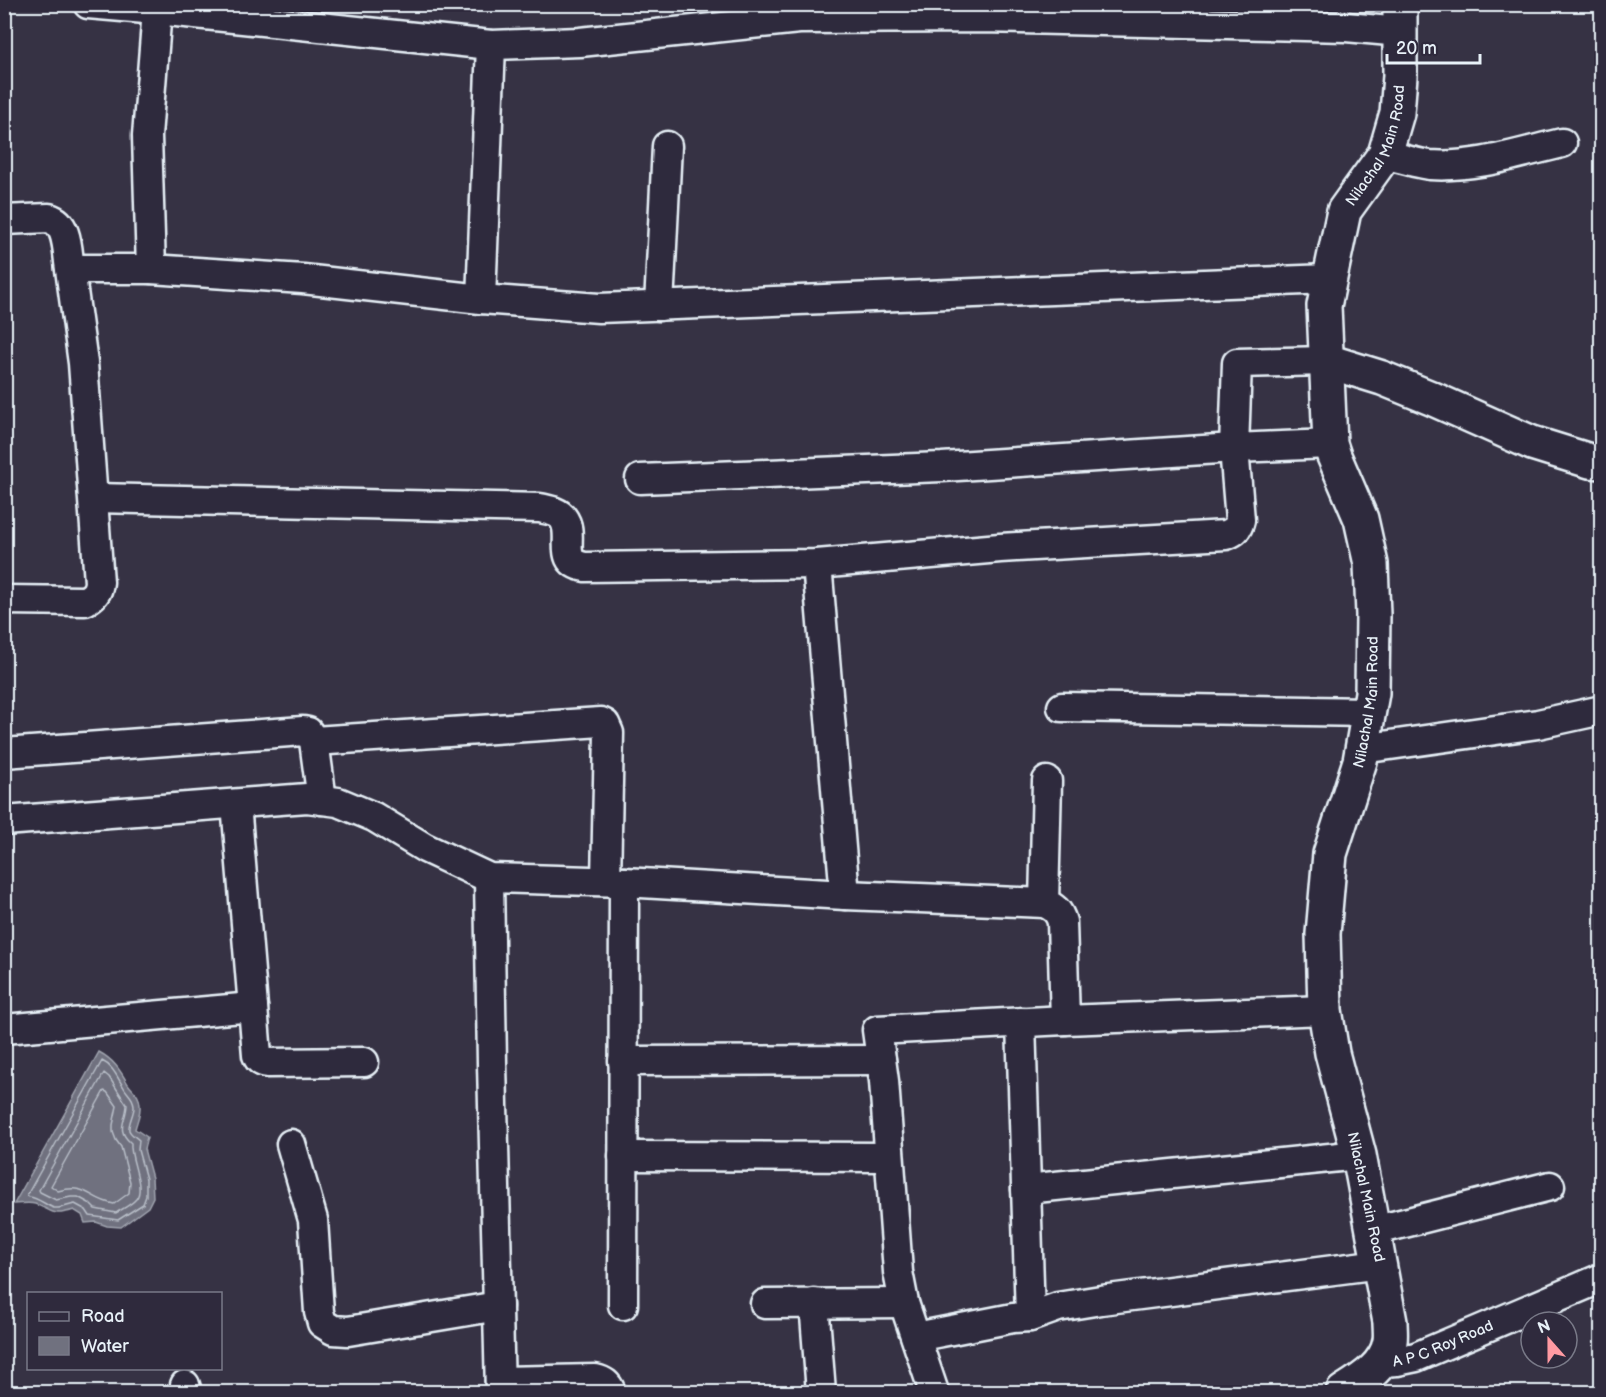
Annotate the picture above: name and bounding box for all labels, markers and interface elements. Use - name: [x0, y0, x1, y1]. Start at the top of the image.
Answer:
- scale bar: [1387, 27, 1480, 65]
- text: 20 m: [1396, 38, 1437, 59]
- street label: Nilachal Main Road: [1341, 84, 1409, 210]
- street label: Nilachal Main Road: [1349, 636, 1382, 770]
- street label: Nilachal Main Road: [1343, 1130, 1389, 1264]
- legend: [27, 1292, 222, 1370]
- text: Road: [81, 1306, 125, 1327]
- north arrow: [1519, 1310, 1579, 1370]
- street label: A P C Roy Road: [1391, 1316, 1496, 1371]
- text: N: [1535, 1316, 1553, 1338]
- text: Water: [81, 1336, 129, 1357]

